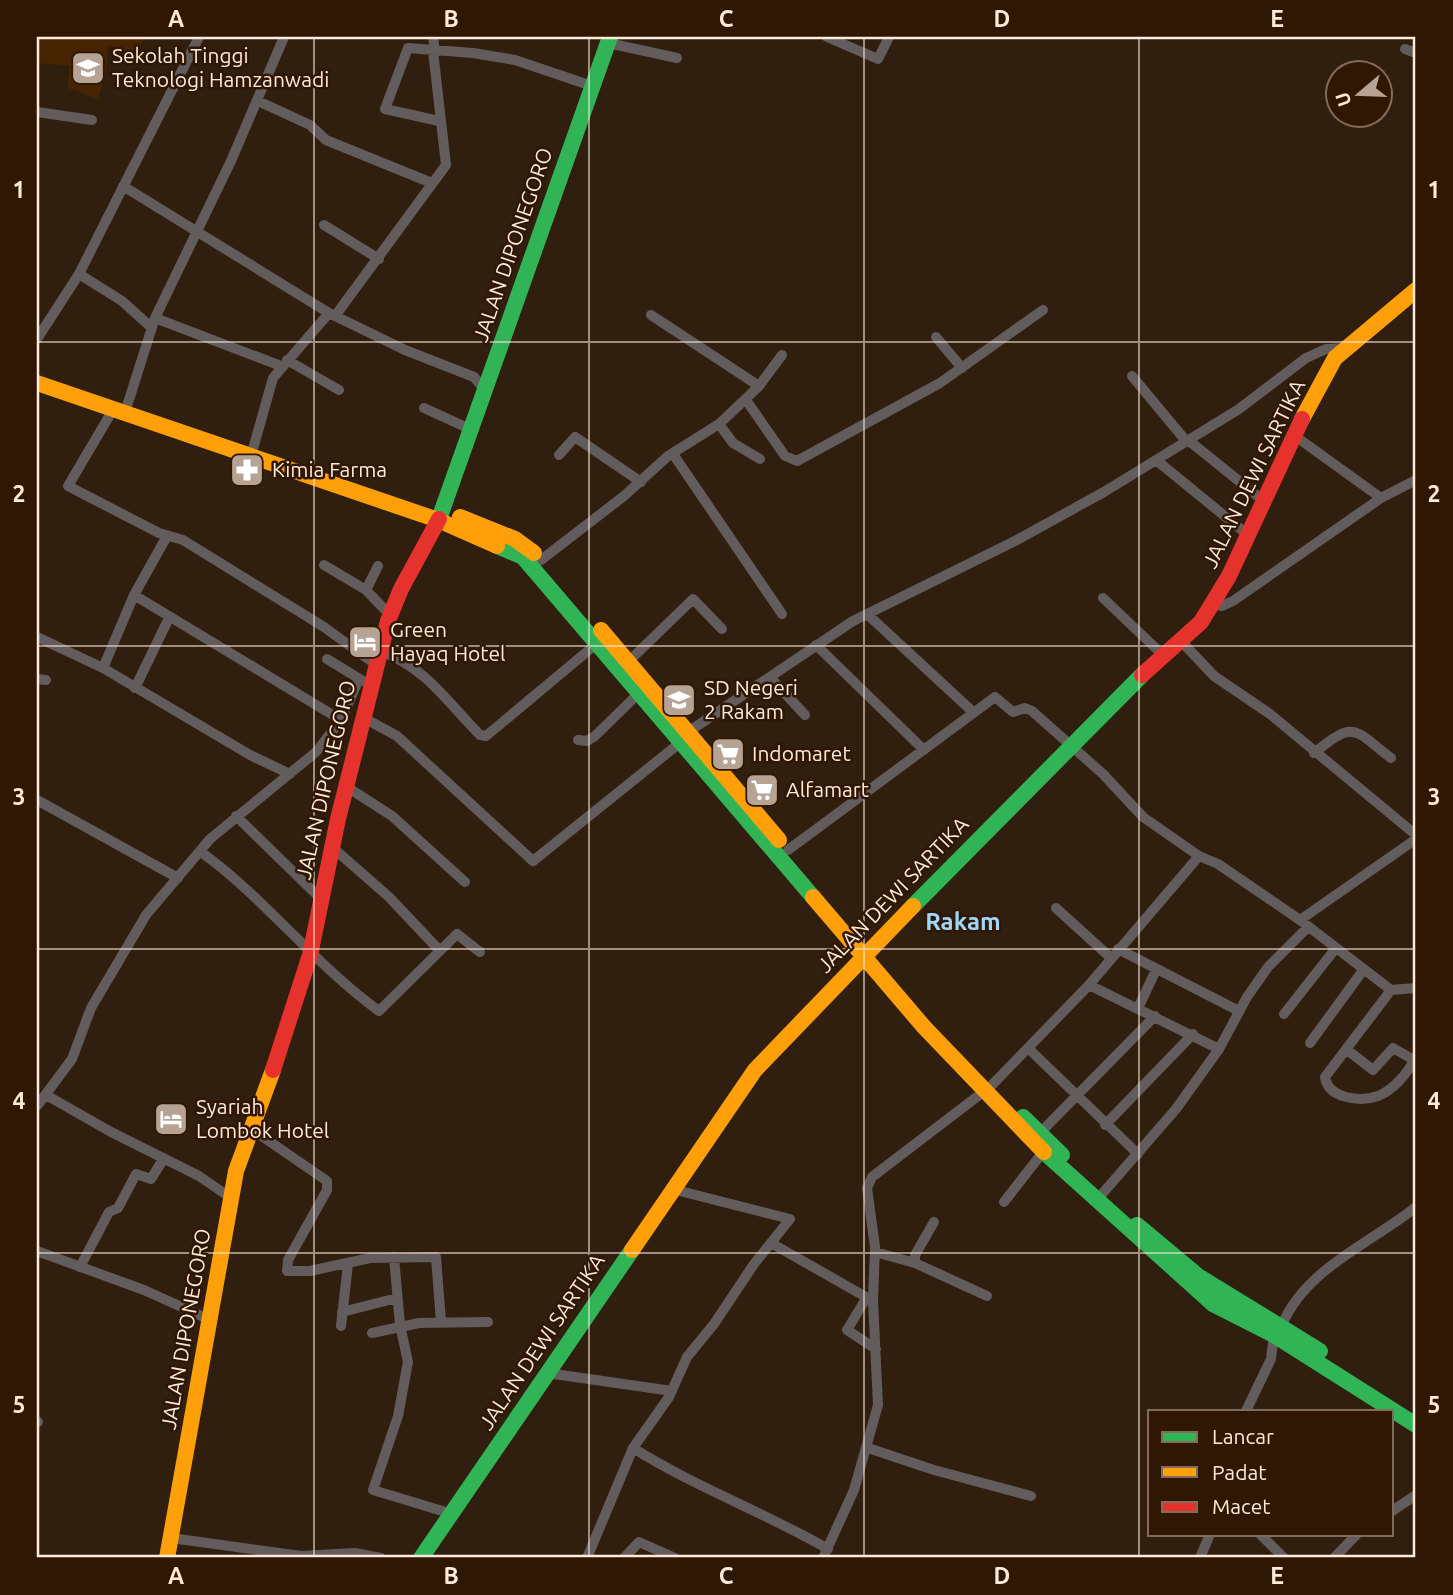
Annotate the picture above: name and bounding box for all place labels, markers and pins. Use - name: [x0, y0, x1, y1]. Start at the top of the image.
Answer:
- place label: Sekolah Tinggi Teknologi Hamzanwadi: [112, 43, 329, 91]
- school or university icon: Sekolah Tinggi Teknologi Hamzanwadi: [69, 49, 107, 87]
- pharmacy icon: Kimia Farma: [228, 451, 266, 489]
- place label: Kimia Farma: [272, 457, 387, 481]
- place label: Green Hayaq Hotel: [390, 617, 506, 665]
- hotel icon: Green Hayaq Hotel: [346, 623, 384, 661]
- place label: SD Negeri 2 Rakam: [704, 675, 798, 723]
- school or university icon: SD Negeri 2 Rakam: [660, 681, 698, 719]
- supermarket icon: Indomaret: [709, 735, 747, 773]
- place label: Indomaret: [752, 741, 851, 765]
- supermarket icon: Alfamart: [743, 771, 781, 809]
- place label: Alfamart: [786, 777, 869, 801]
- place label: Syariah Lombok Hotel: [196, 1094, 329, 1142]
- hotel icon: Syariah Lombok Hotel: [152, 1100, 190, 1138]

